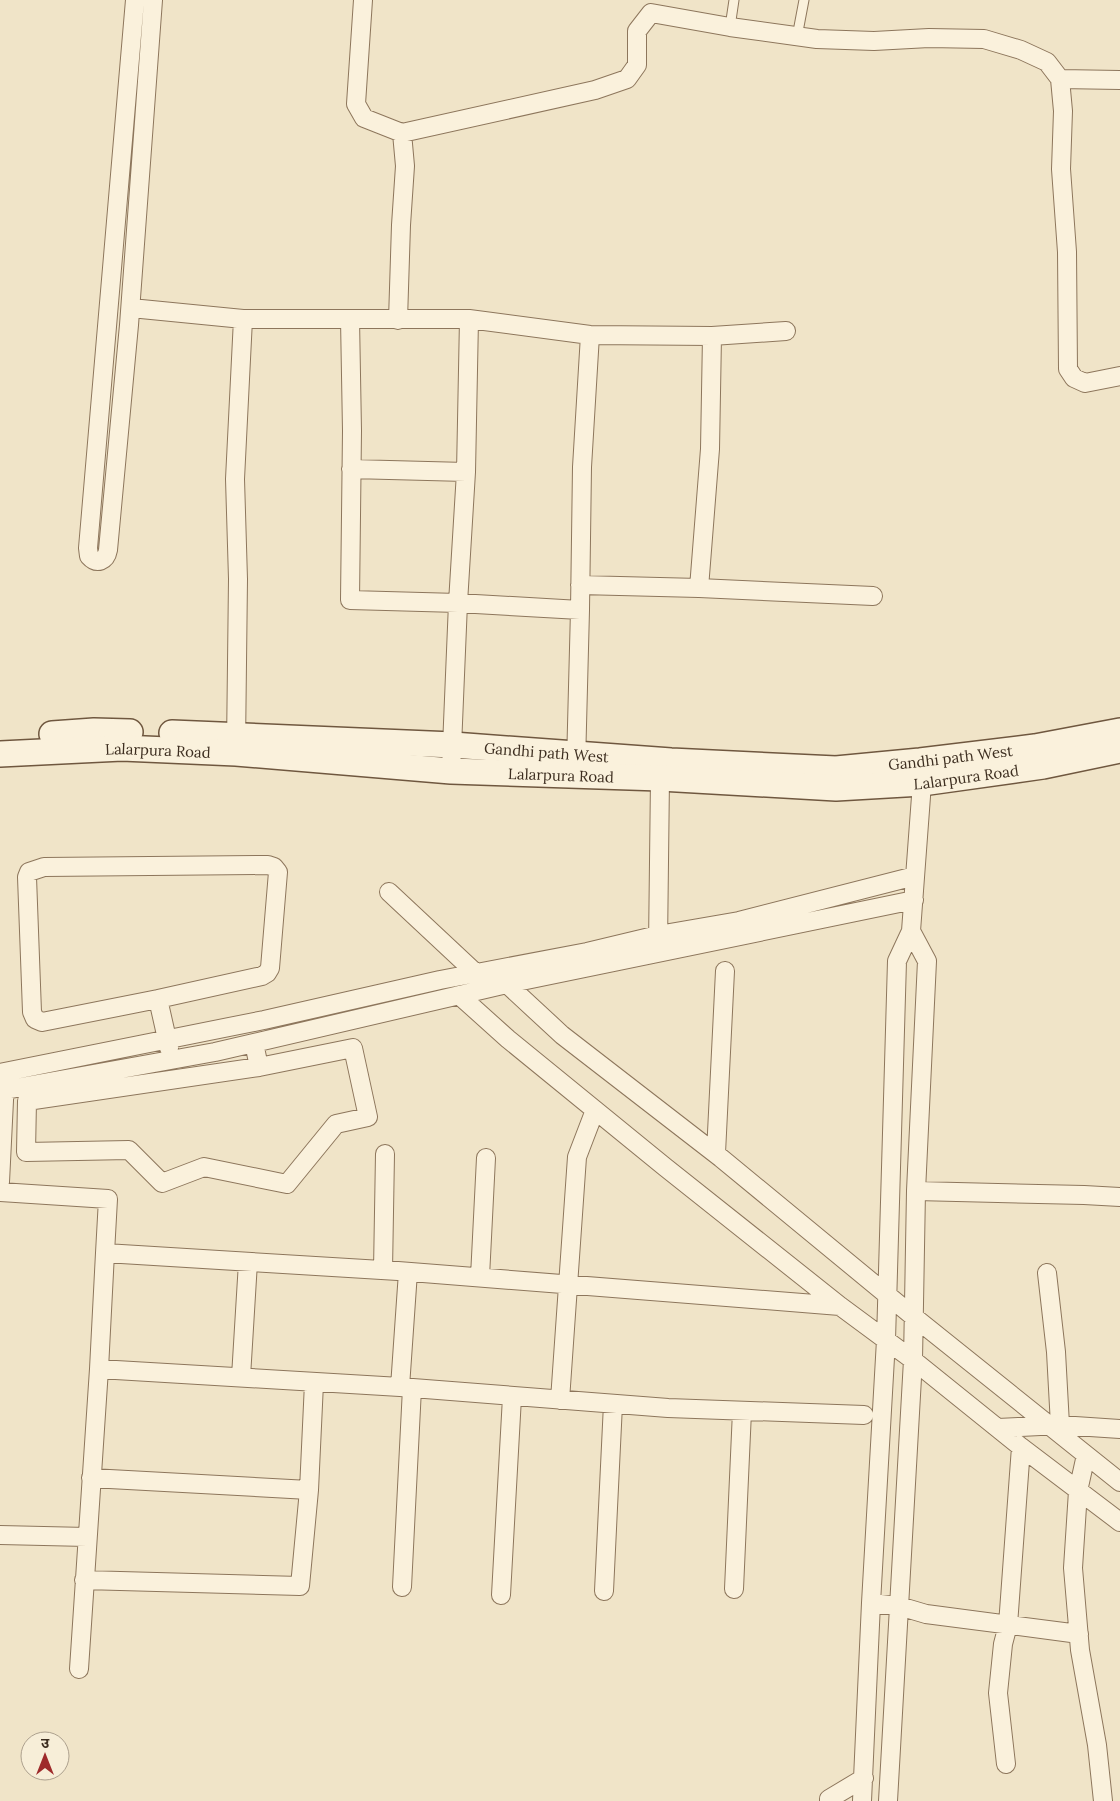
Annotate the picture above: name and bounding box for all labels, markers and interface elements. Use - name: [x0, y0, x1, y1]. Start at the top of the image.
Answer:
- street label: Lalarpura Road: [104, 738, 211, 761]
- street label: Gandhi path West: [483, 738, 610, 766]
- street label: Gandhi path West: [887, 740, 1014, 773]
- street label: Lalarpura Road: [913, 760, 1020, 793]
- street label: Lalarpura Road: [508, 763, 614, 786]
- north arrow: [20, 1731, 70, 1781]
- text: उ: [41, 1734, 50, 1752]

